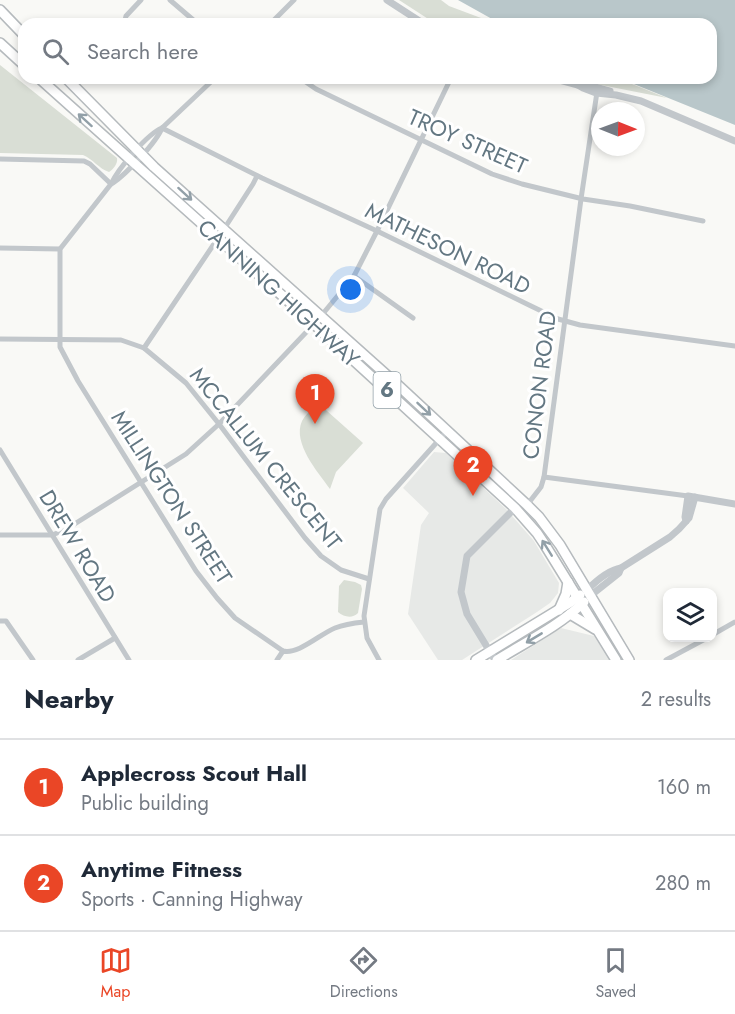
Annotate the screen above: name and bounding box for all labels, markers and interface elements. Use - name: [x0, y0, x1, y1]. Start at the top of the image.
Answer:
- search box: [18, 18, 717, 84]
- icon: search: [39, 35, 72, 68]
- text: Search here: [87, 35, 198, 67]
- street label: TROY STREET: [403, 101, 533, 182]
- north arrow: [591, 102, 645, 156]
- one-way arrow: [78, 113, 93, 127]
- one-way arrow: [177, 187, 192, 201]
- street label: MATHESON ROAD: [360, 194, 536, 302]
- street label: CANNING HIGHWAY: [191, 211, 368, 375]
- your location: [336, 275, 365, 304]
- street label: CONON ROAD: [514, 309, 564, 461]
- street label: MCCALLUM CRESCENT: [182, 360, 350, 557]
- road number: 6: [374, 372, 400, 408]
- pin: 1: [296, 374, 334, 424]
- one-way arrow: [416, 402, 431, 416]
- street label: MILLINGTON STREET: [104, 404, 241, 591]
- pin: 2: [454, 446, 492, 496]
- street label: DREW ROAD: [32, 484, 124, 608]
- one-way arrow: [540, 540, 552, 557]
- map controls: [663, 588, 717, 642]
- button: layers: [663, 588, 717, 642]
- one-way arrow: [526, 632, 543, 644]
- text: Nearby: [24, 680, 113, 718]
- text: 2 results: [641, 685, 711, 714]
- text: Applecross Scout Hall: [81, 757, 307, 789]
- text: 1: [38, 773, 49, 802]
- text: 160 m: [657, 773, 711, 802]
- text: Public building: [81, 789, 209, 818]
- text: Anytime Fitness: [81, 853, 242, 885]
- text: 2: [37, 869, 50, 898]
- text: 280 m: [655, 869, 711, 898]
- text: Sports · Canning Highway: [81, 885, 303, 914]
- tab: Map: [99, 944, 132, 1003]
- tab: Directions: [330, 944, 398, 1003]
- tab: Saved: [595, 944, 636, 1003]

